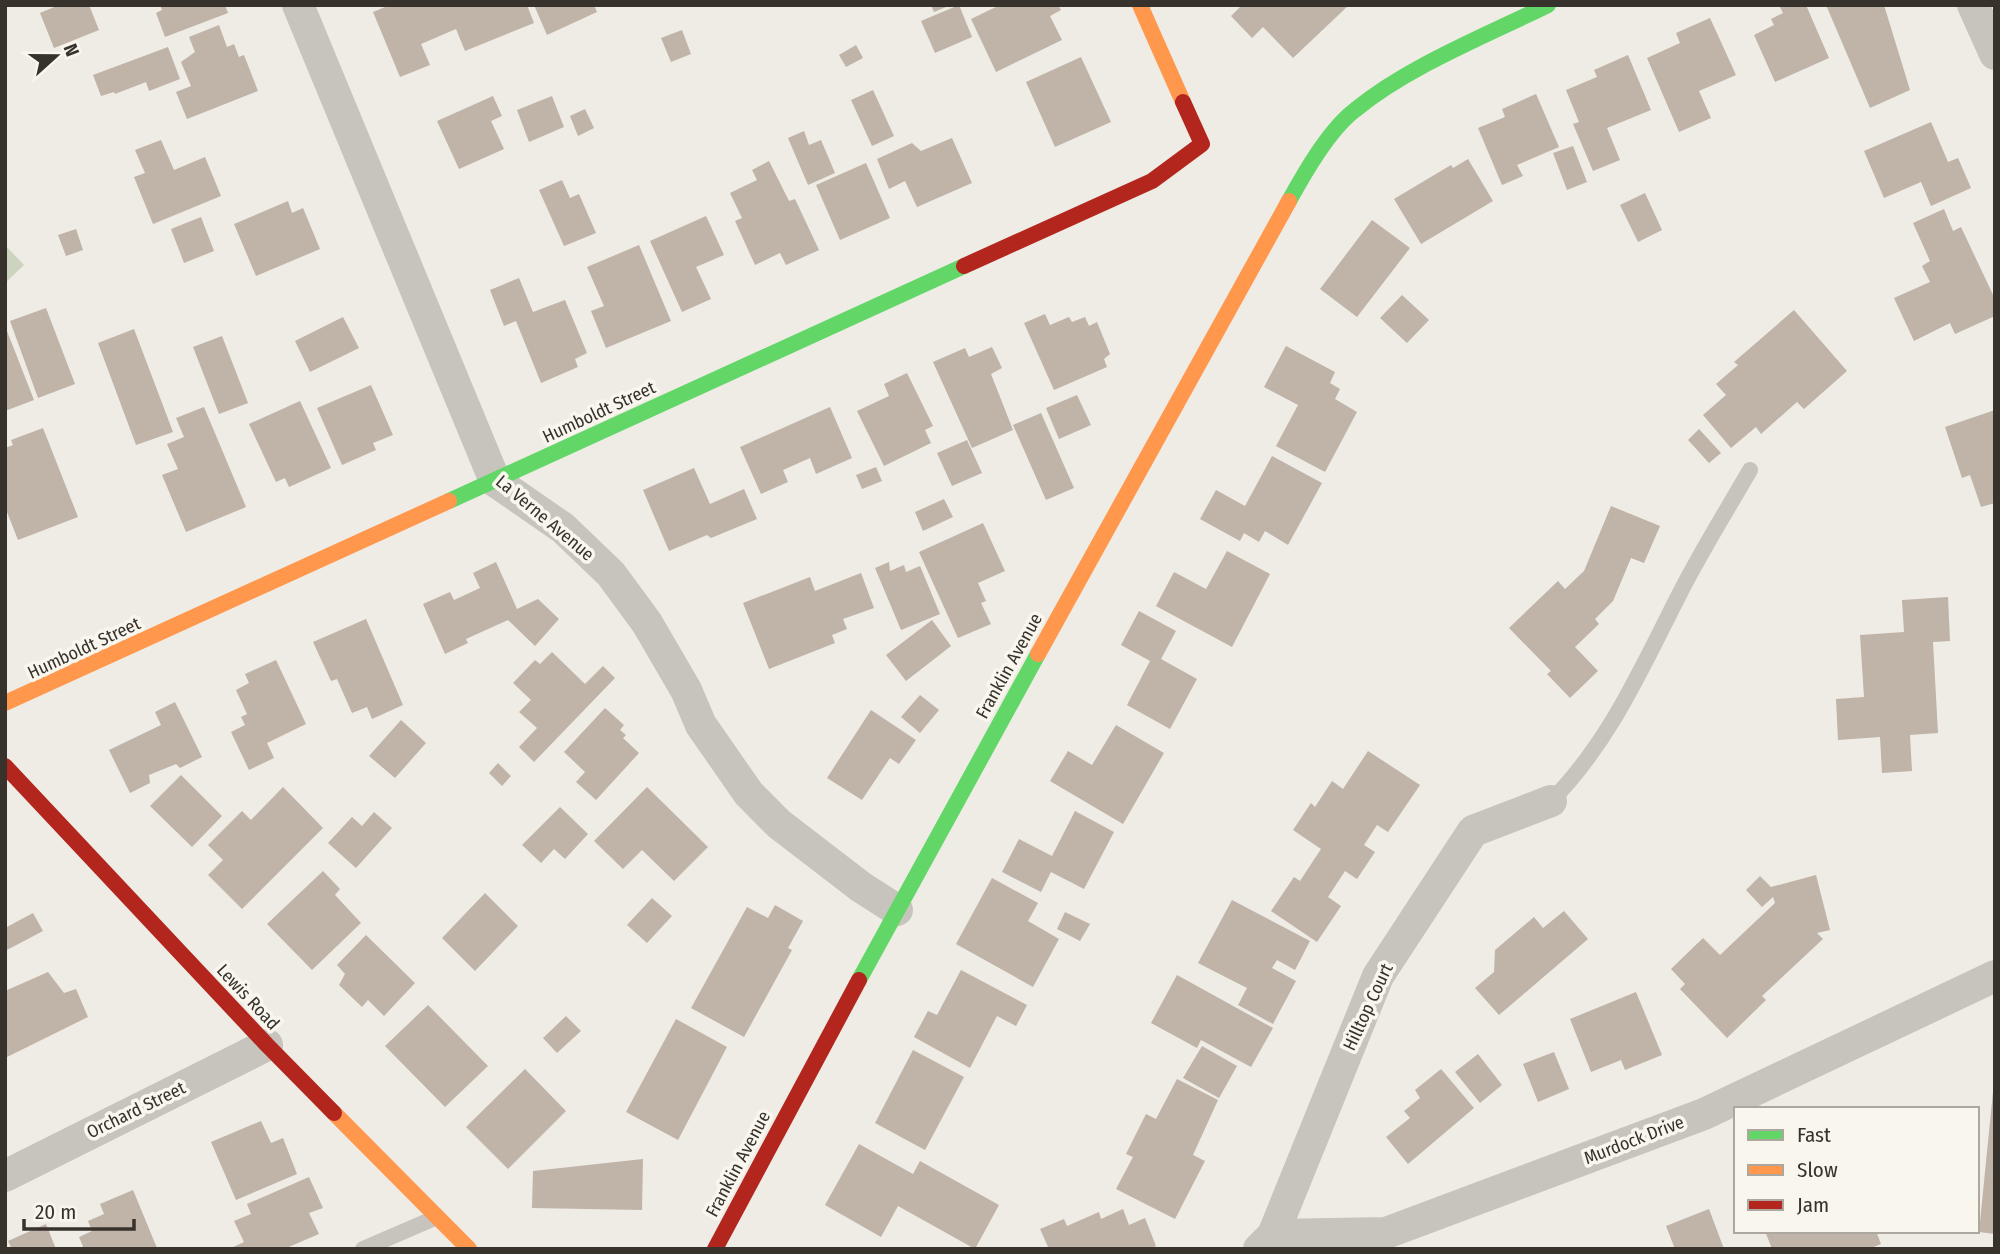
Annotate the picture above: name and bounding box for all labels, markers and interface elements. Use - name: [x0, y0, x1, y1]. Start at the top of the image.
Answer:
- north arrow: [21, 21, 91, 91]
- text: N: [59, 41, 84, 60]
- street label: Humboldt Street: [539, 376, 659, 448]
- street label: La Verne Avenue: [491, 471, 599, 566]
- street label: Franklin Avenue: [971, 610, 1047, 722]
- street label: Humboldt Street: [24, 612, 144, 684]
- street label: Lewis Road: [212, 960, 284, 1034]
- street label: Hilltop Court: [1338, 960, 1398, 1054]
- street label: Orchard Street: [83, 1077, 189, 1143]
- street label: Franklin Avenue: [701, 1107, 775, 1221]
- legend: [1734, 1107, 1979, 1233]
- street label: Murdock Drive: [1581, 1111, 1687, 1169]
- text: Fast: [1797, 1122, 1831, 1148]
- text: Slow: [1797, 1157, 1838, 1183]
- scale bar: [24, 1188, 135, 1232]
- text: Jam: [1797, 1192, 1829, 1218]
- text: 20 m: [35, 1199, 76, 1225]

